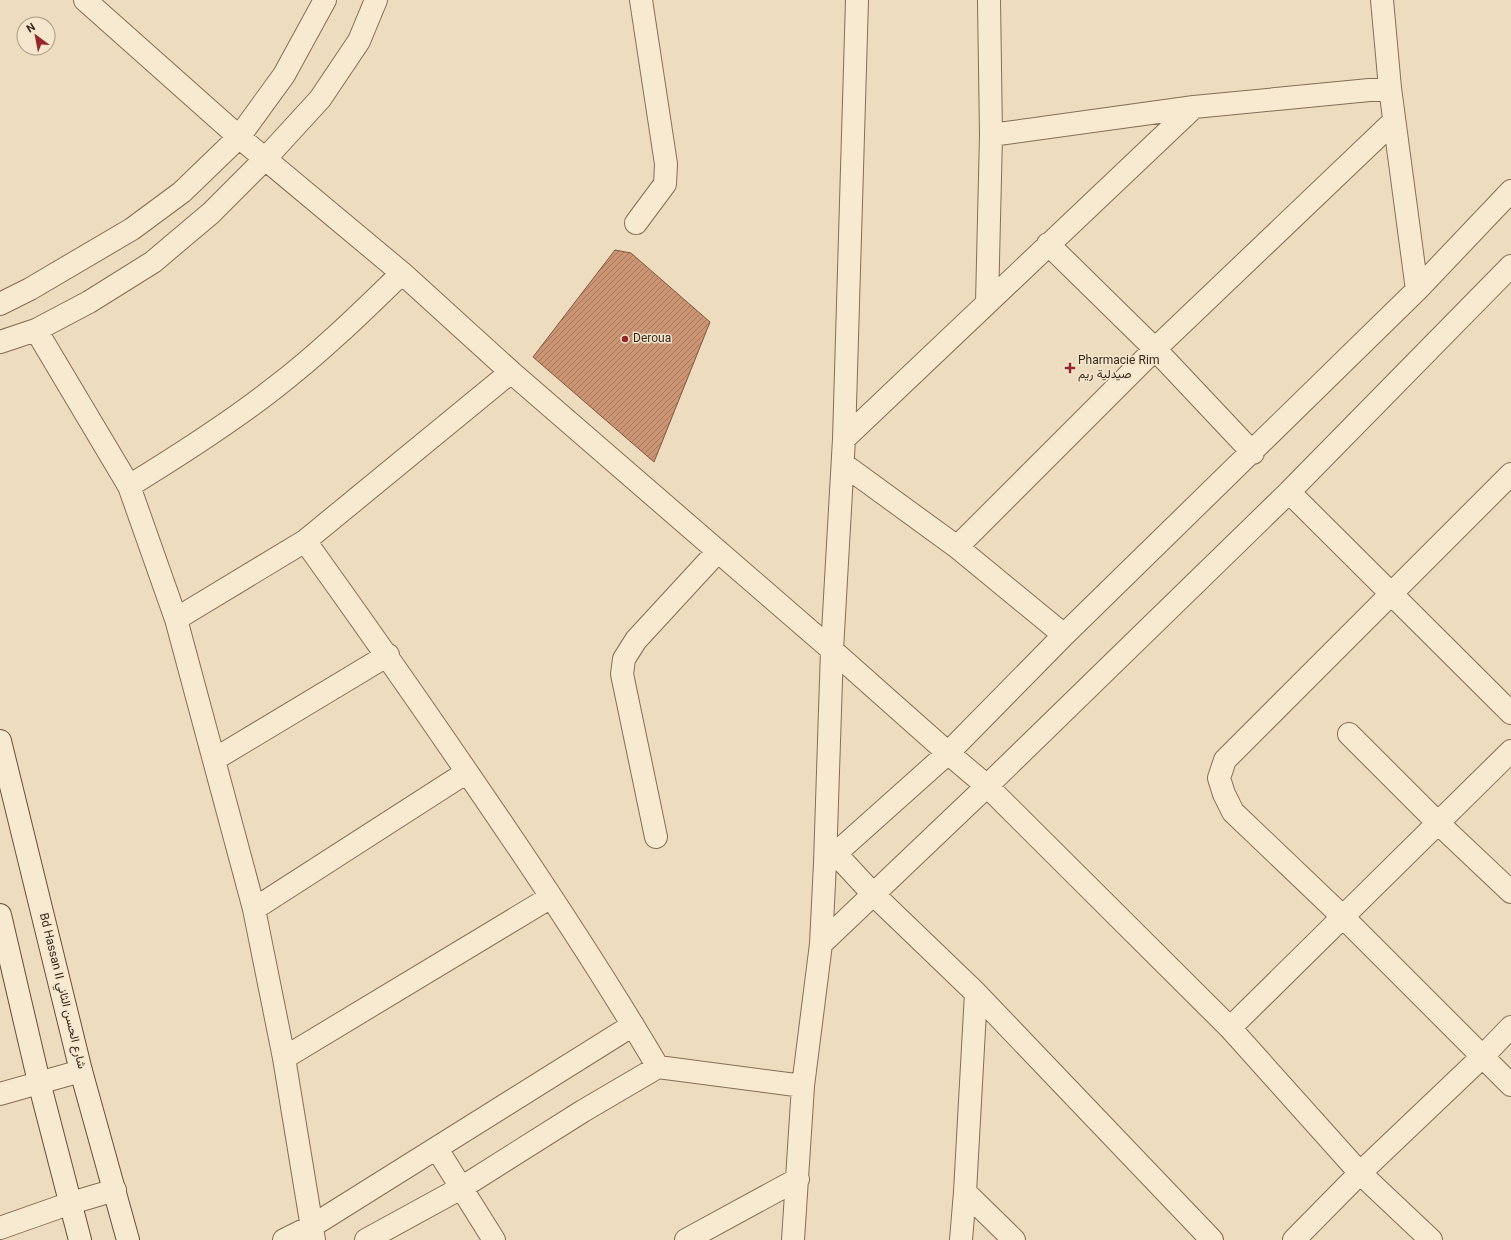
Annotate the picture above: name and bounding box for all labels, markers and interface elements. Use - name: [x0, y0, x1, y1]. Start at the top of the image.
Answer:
- north arrow: [16, 16, 56, 56]
- text: N: [24, 19, 39, 38]
- place label: Deroua: [633, 330, 671, 348]
- marker: Deroua: [620, 334, 630, 344]
- place label: Pharmacie Rim صيدلية ريم: [1078, 352, 1159, 384]
- marker: Pharmacie Rim صيدلية ريم: [1065, 363, 1075, 373]
- street label: Bd Hassan II شارع الحسن الثاني: [34, 911, 90, 1071]

